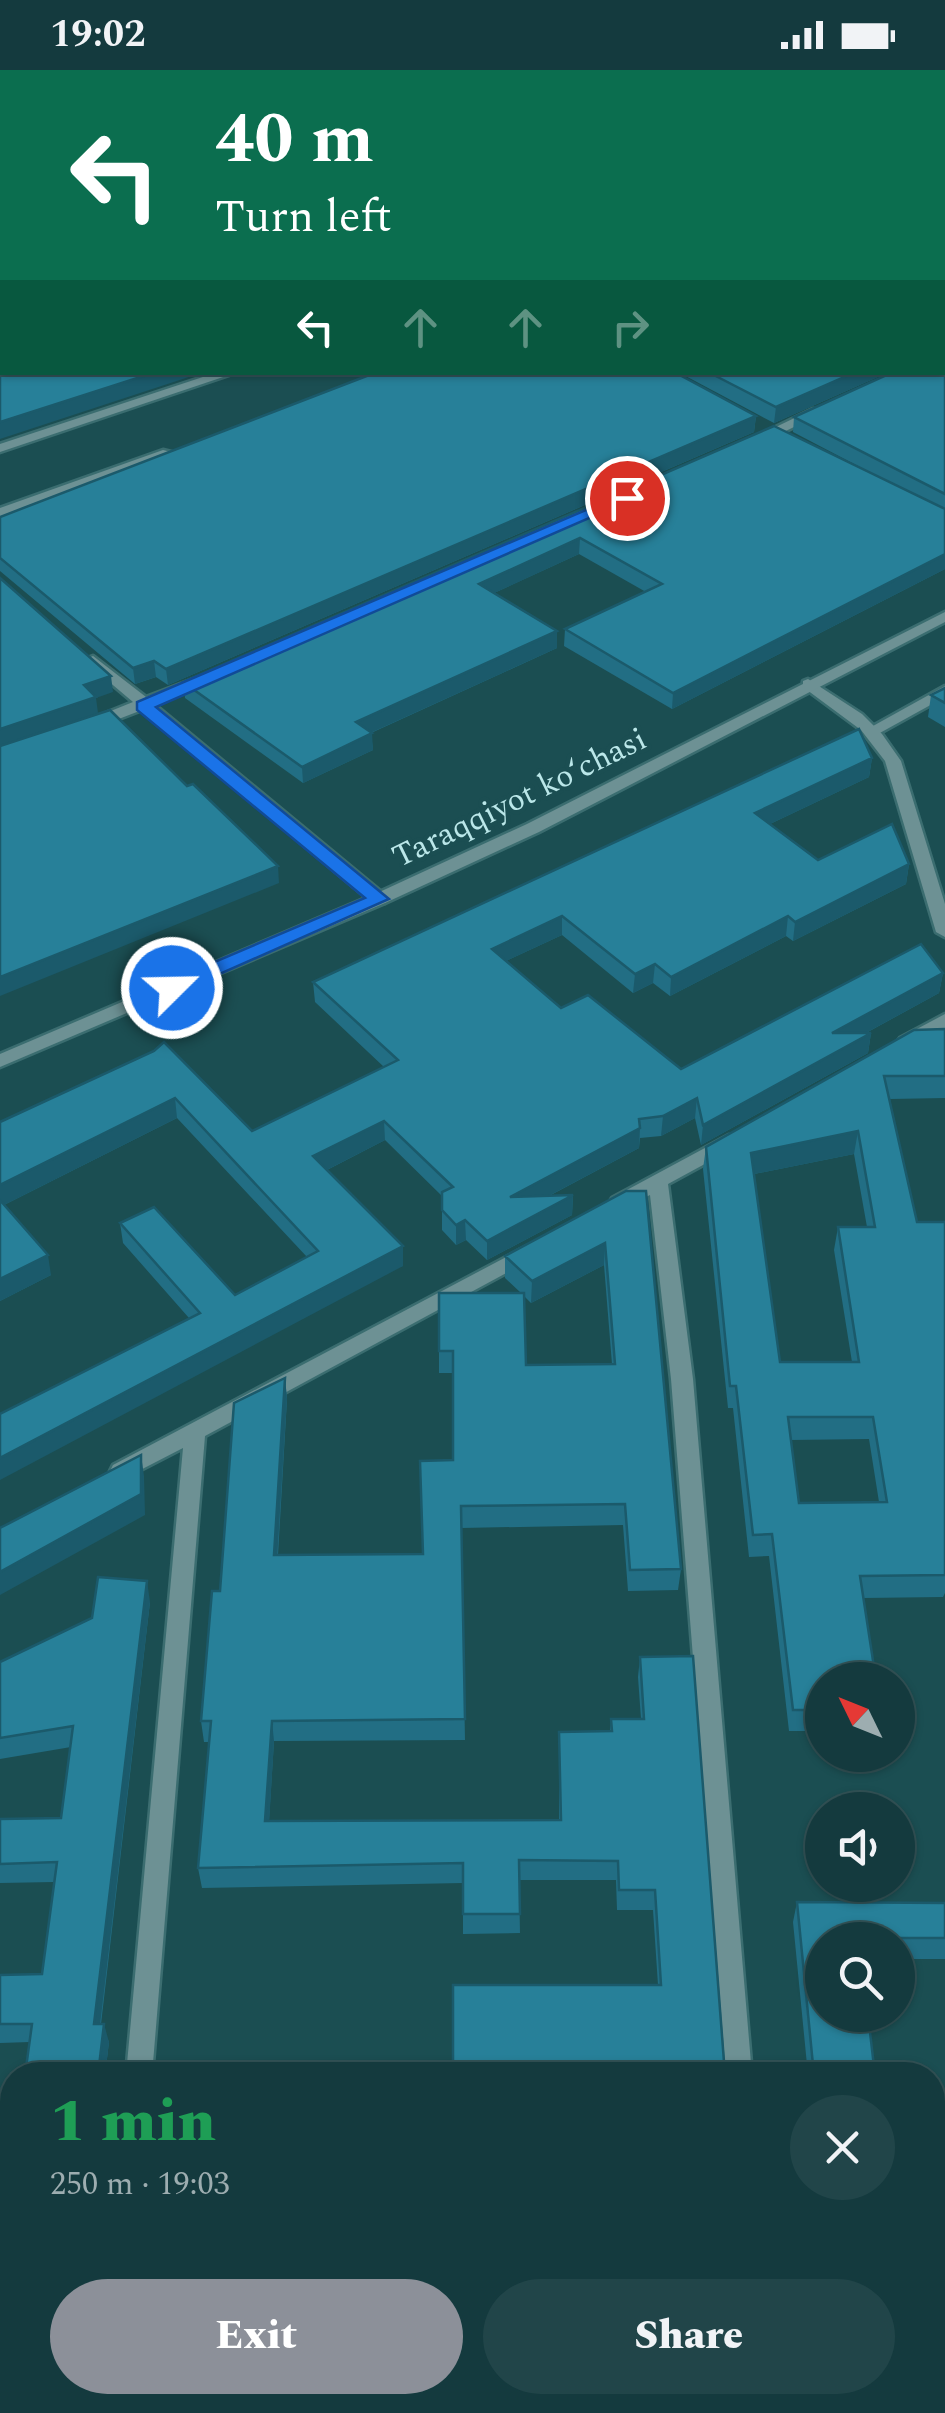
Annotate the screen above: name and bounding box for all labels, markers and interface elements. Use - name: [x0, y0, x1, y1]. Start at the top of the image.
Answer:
- text: 19:02: [50, 6, 145, 64]
- text: 40 m: [215, 87, 374, 193]
- icon: left: [50, 110, 180, 240]
- text: Turn left: [215, 183, 392, 252]
- icon: left: [288, 300, 343, 355]
- icon: ahead: [393, 300, 448, 355]
- icon: ahead: [498, 300, 553, 355]
- icon: right: [603, 300, 658, 355]
- pin: [585, 456, 670, 541]
- icon: arrive: [600, 471, 655, 526]
- street label: Taraqqiyot koʻchasi: [384, 715, 655, 881]
- position arrow: [120, 936, 224, 1040]
- north arrow: [805, 1662, 915, 1772]
- map controls: [805, 1662, 915, 2032]
- button: sound: [805, 1792, 915, 1902]
- button: search: [805, 1922, 915, 2032]
- text: 1 min: [50, 2076, 216, 2168]
- button: close: [790, 2095, 895, 2200]
- text: 250 m · 19:03: [50, 2160, 230, 2209]
- button: Exit: [50, 2279, 463, 2394]
- button: Share: [483, 2279, 895, 2394]

